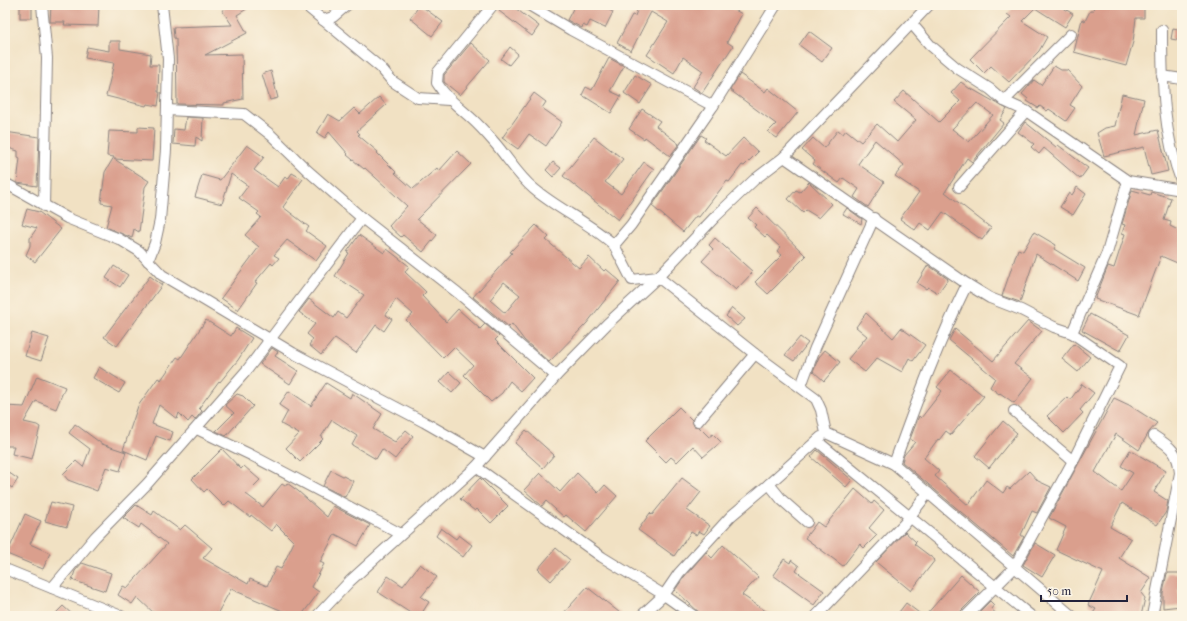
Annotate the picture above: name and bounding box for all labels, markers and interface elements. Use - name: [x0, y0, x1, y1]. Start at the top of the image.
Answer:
- scale bar: [1041, 577, 1127, 603]
- text: 50 m: [1047, 584, 1071, 598]

